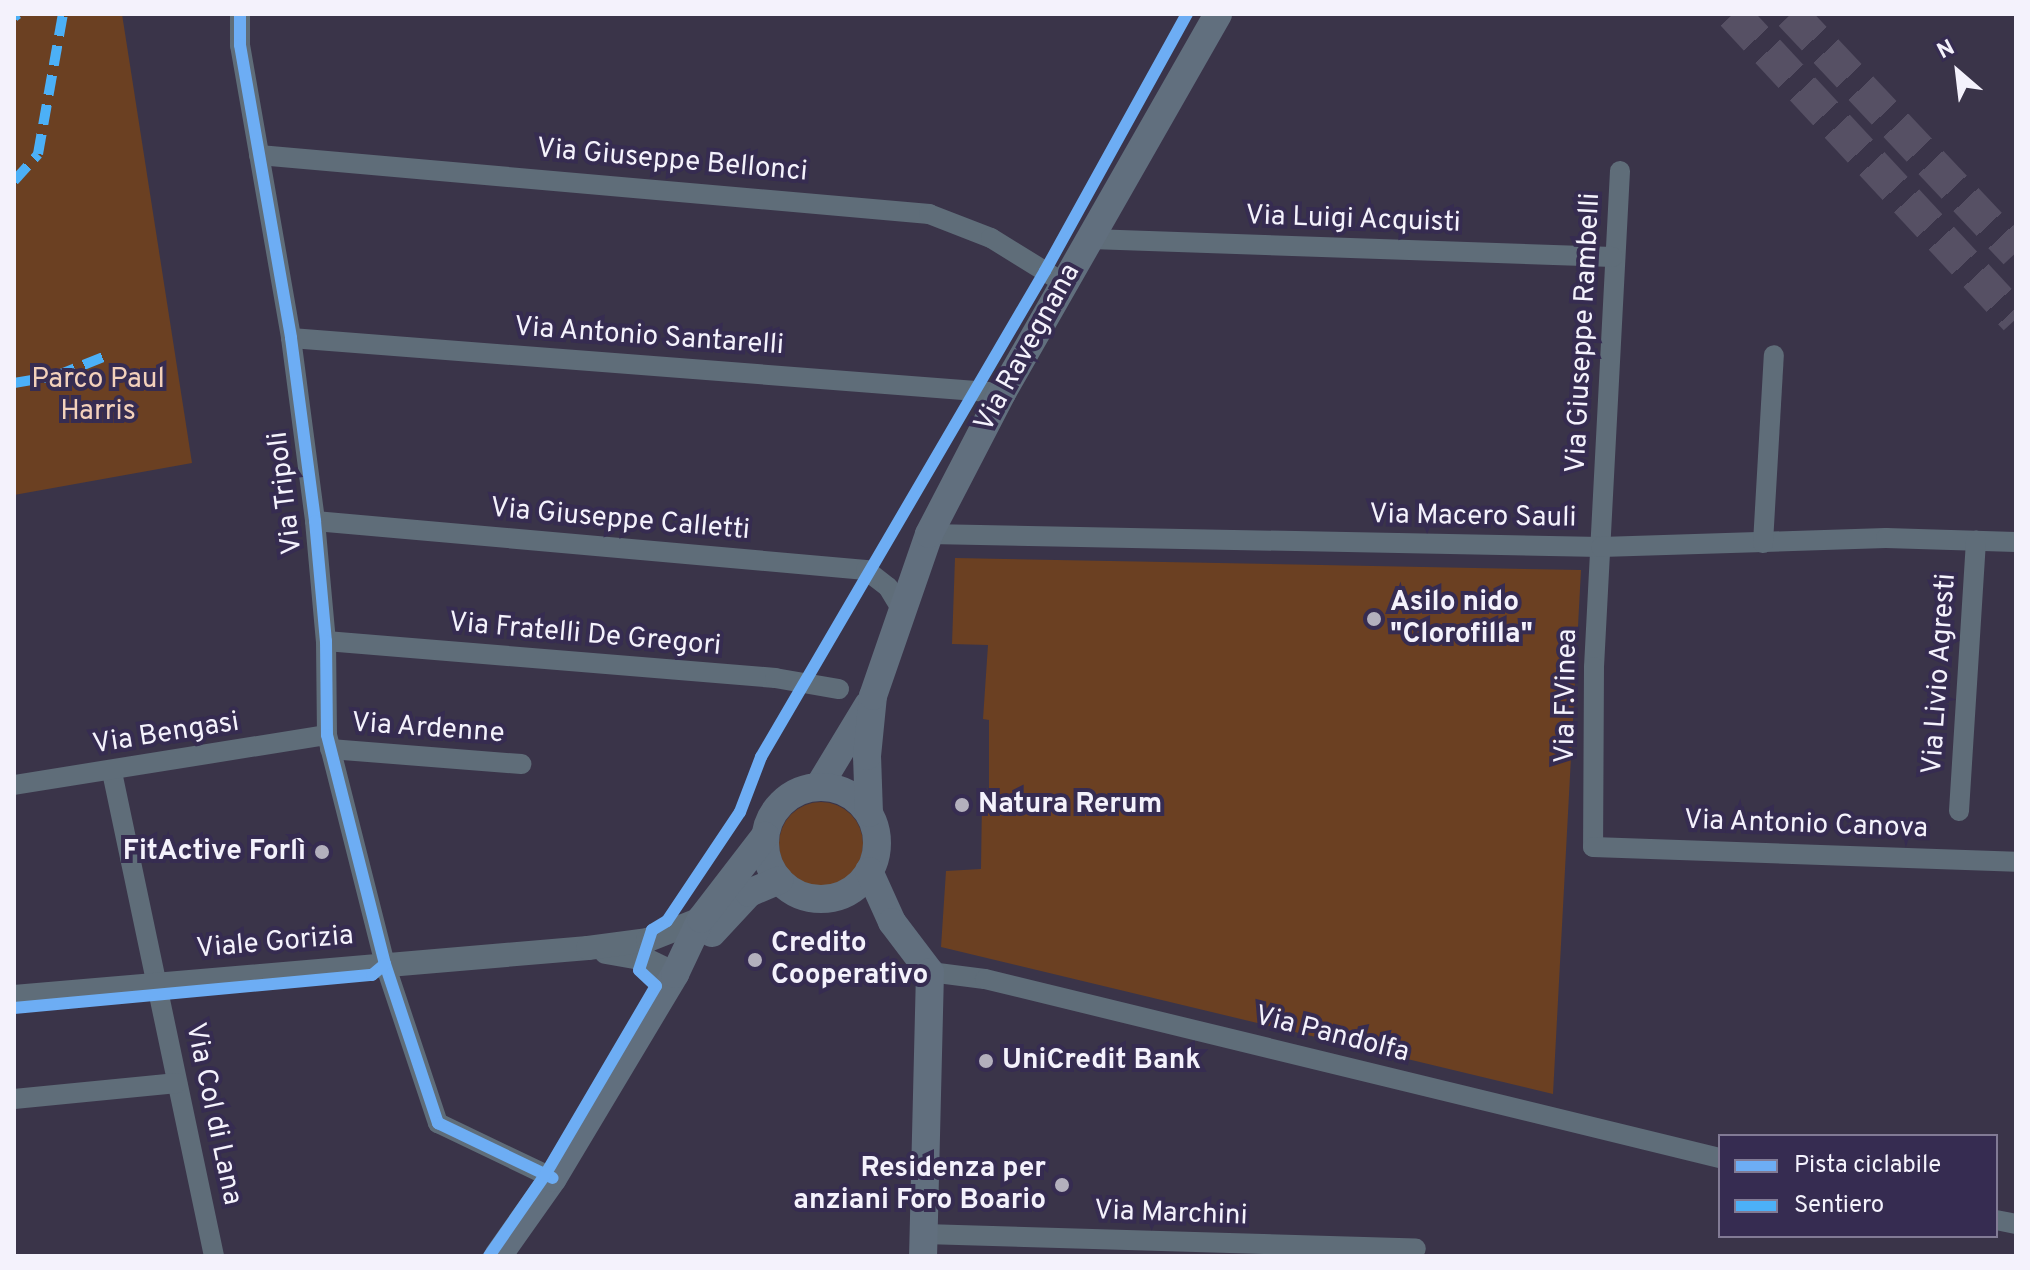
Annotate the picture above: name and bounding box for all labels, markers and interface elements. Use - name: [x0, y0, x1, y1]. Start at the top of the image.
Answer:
- north arrow: [1918, 32, 1998, 112]
- text: N: [1933, 35, 1960, 66]
- street label: Via Giuseppe Bellonci: [535, 132, 809, 190]
- street label: Via Giuseppe Rambelli: [1560, 192, 1608, 474]
- street label: Via Luigi Acquisti: [1244, 199, 1462, 241]
- street label: Via Ravegnana: [968, 258, 1088, 438]
- street label: Via Antonio Santarelli: [512, 311, 786, 363]
- park label: Parco Paul Harris: [31, 363, 165, 429]
- street label: Via Tripoli: [262, 429, 310, 557]
- street label: Via Giuseppe Calletti: [489, 492, 751, 548]
- street label: Via Macero Sauli: [1369, 498, 1577, 536]
- street label: Via Livio Agresti: [1916, 572, 1964, 776]
- place label: Asilo nido "Clorofilla": [1390, 586, 1533, 652]
- street label: Via Fratelli De Gregori: [447, 606, 723, 664]
- marker: Asilo nido "Clorofilla": [1365, 610, 1383, 628]
- street label: Via F.Vinea: [1549, 628, 1585, 764]
- street label: Via Bengasi: [90, 706, 242, 762]
- street label: Via Ardenne: [350, 707, 506, 751]
- place label: Natura Rerum: [978, 788, 1162, 822]
- marker: Natura Rerum: [953, 796, 971, 814]
- street label: Via Antonio Canova: [1683, 804, 1929, 846]
- place label: FitActive Forlì: [123, 835, 306, 869]
- marker: FitActive Forlì: [313, 843, 331, 861]
- street label: Viale Gorizia: [195, 919, 355, 967]
- place label: Credito Cooperativo: [771, 927, 928, 993]
- marker: Credito Cooperativo: [746, 951, 764, 969]
- street label: Via Pandolfa: [1251, 1000, 1413, 1070]
- street label: Via Col di Lana: [177, 1020, 249, 1208]
- place label: UniCredit Bank: [1002, 1044, 1201, 1078]
- marker: UniCredit Bank: [977, 1052, 995, 1070]
- legend: [1718, 1134, 1998, 1238]
- text: Pista ciclabile: [1794, 1151, 1941, 1181]
- place label: Residenza per anziani Foro Boario: [793, 1152, 1046, 1218]
- marker: Residenza per anziani Foro Boario: [1053, 1176, 1071, 1194]
- text: Sentiero: [1794, 1191, 1884, 1221]
- street label: Via Marchini: [1094, 1195, 1248, 1233]

